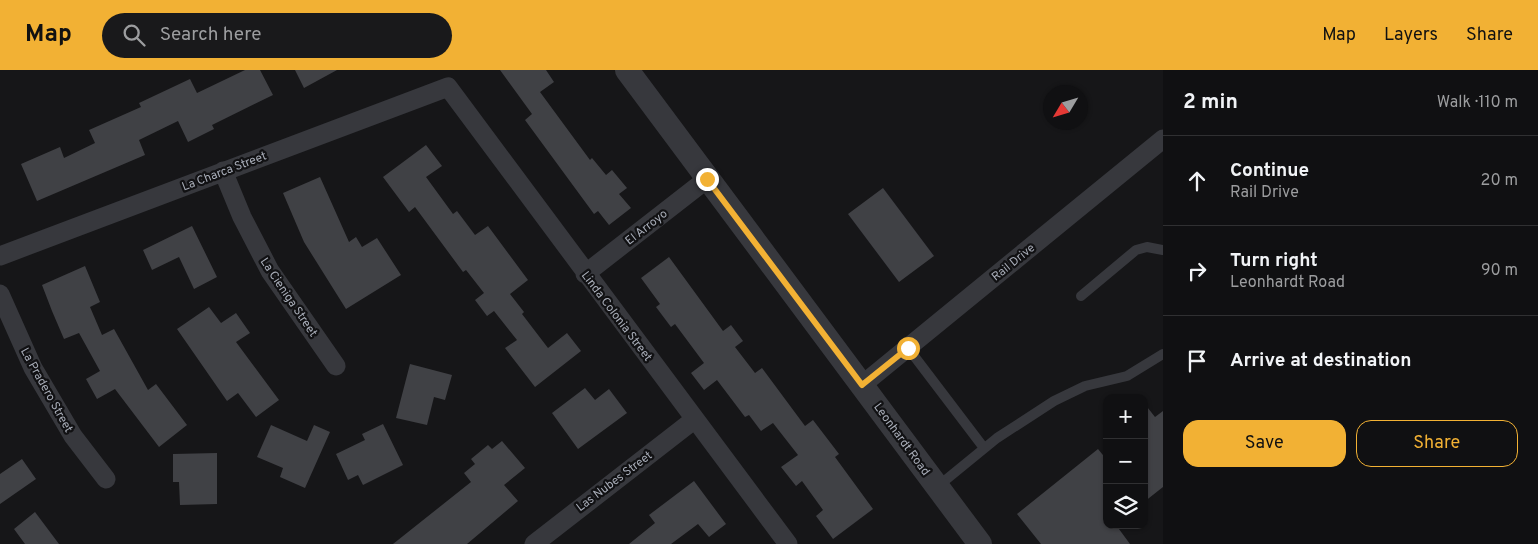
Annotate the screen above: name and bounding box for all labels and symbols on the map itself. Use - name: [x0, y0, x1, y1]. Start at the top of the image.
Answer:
- north arrow: [1043, 85, 1088, 130]
- street label: La Charca Street: [180, 148, 269, 195]
- route end: [696, 168, 719, 191]
- street label: El Arroyo: [622, 206, 671, 249]
- street label: Rail Drive: [989, 240, 1039, 285]
- street label: La Cieniga Street: [256, 255, 321, 340]
- street label: Linda Colonia Street: [577, 268, 655, 365]
- route start: [897, 337, 920, 360]
- street label: La Pradero Street: [16, 345, 76, 436]
- street label: Leonhardt Road: [869, 400, 933, 479]
- street label: Las Nubes Street: [573, 448, 656, 516]

